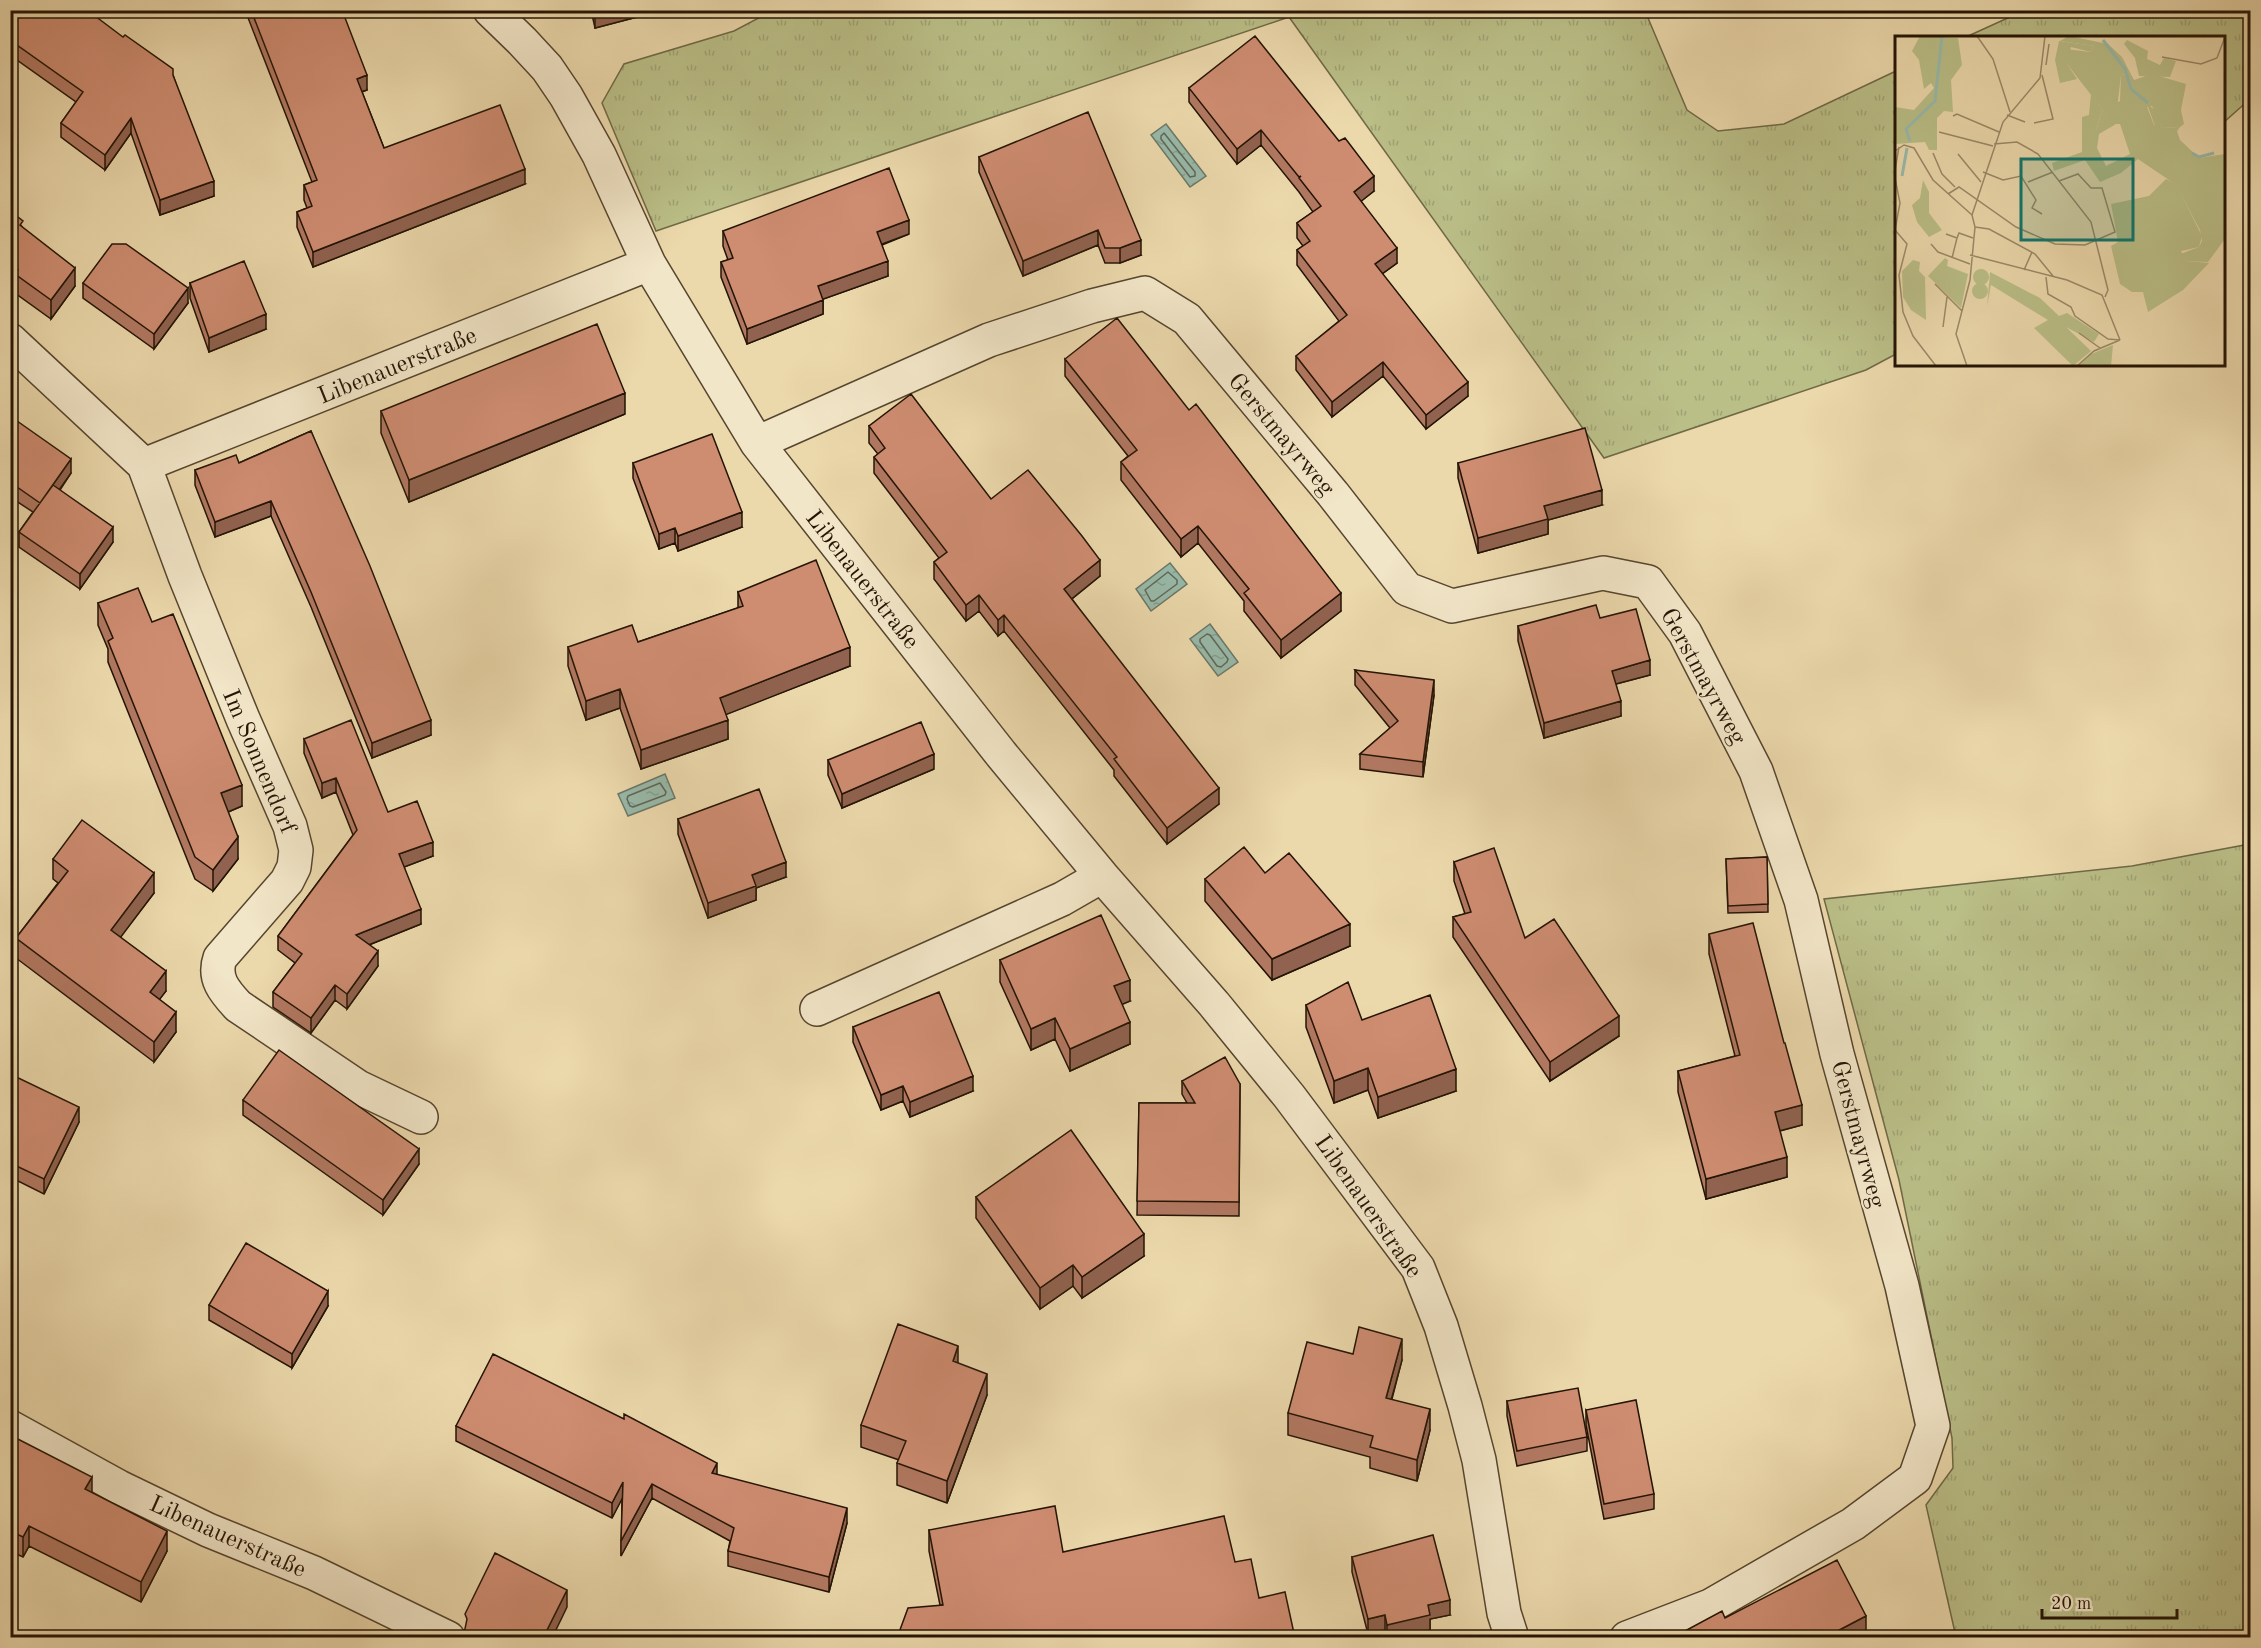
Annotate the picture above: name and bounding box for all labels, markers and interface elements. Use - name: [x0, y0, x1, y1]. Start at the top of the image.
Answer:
- inset map: [1895, 36, 2225, 366]
- street label: Libenauerstraße: [315, 324, 480, 410]
- street label: Gerstmayrweg: [1223, 370, 1338, 501]
- street label: Libenauerstraße: [800, 506, 923, 654]
- street label: Gerstmayrweg: [1655, 605, 1749, 749]
- street label: Im Sonnendorf: [217, 686, 300, 838]
- street label: Gerstmayrweg: [1826, 1058, 1888, 1211]
- street label: Libenauerstraße: [1309, 1131, 1426, 1283]
- street label: Libenauerstraße: [145, 1493, 309, 1583]
- scale bar: [2042, 1582, 2177, 1620]
- text: 20 m: [2051, 1595, 2091, 1613]

